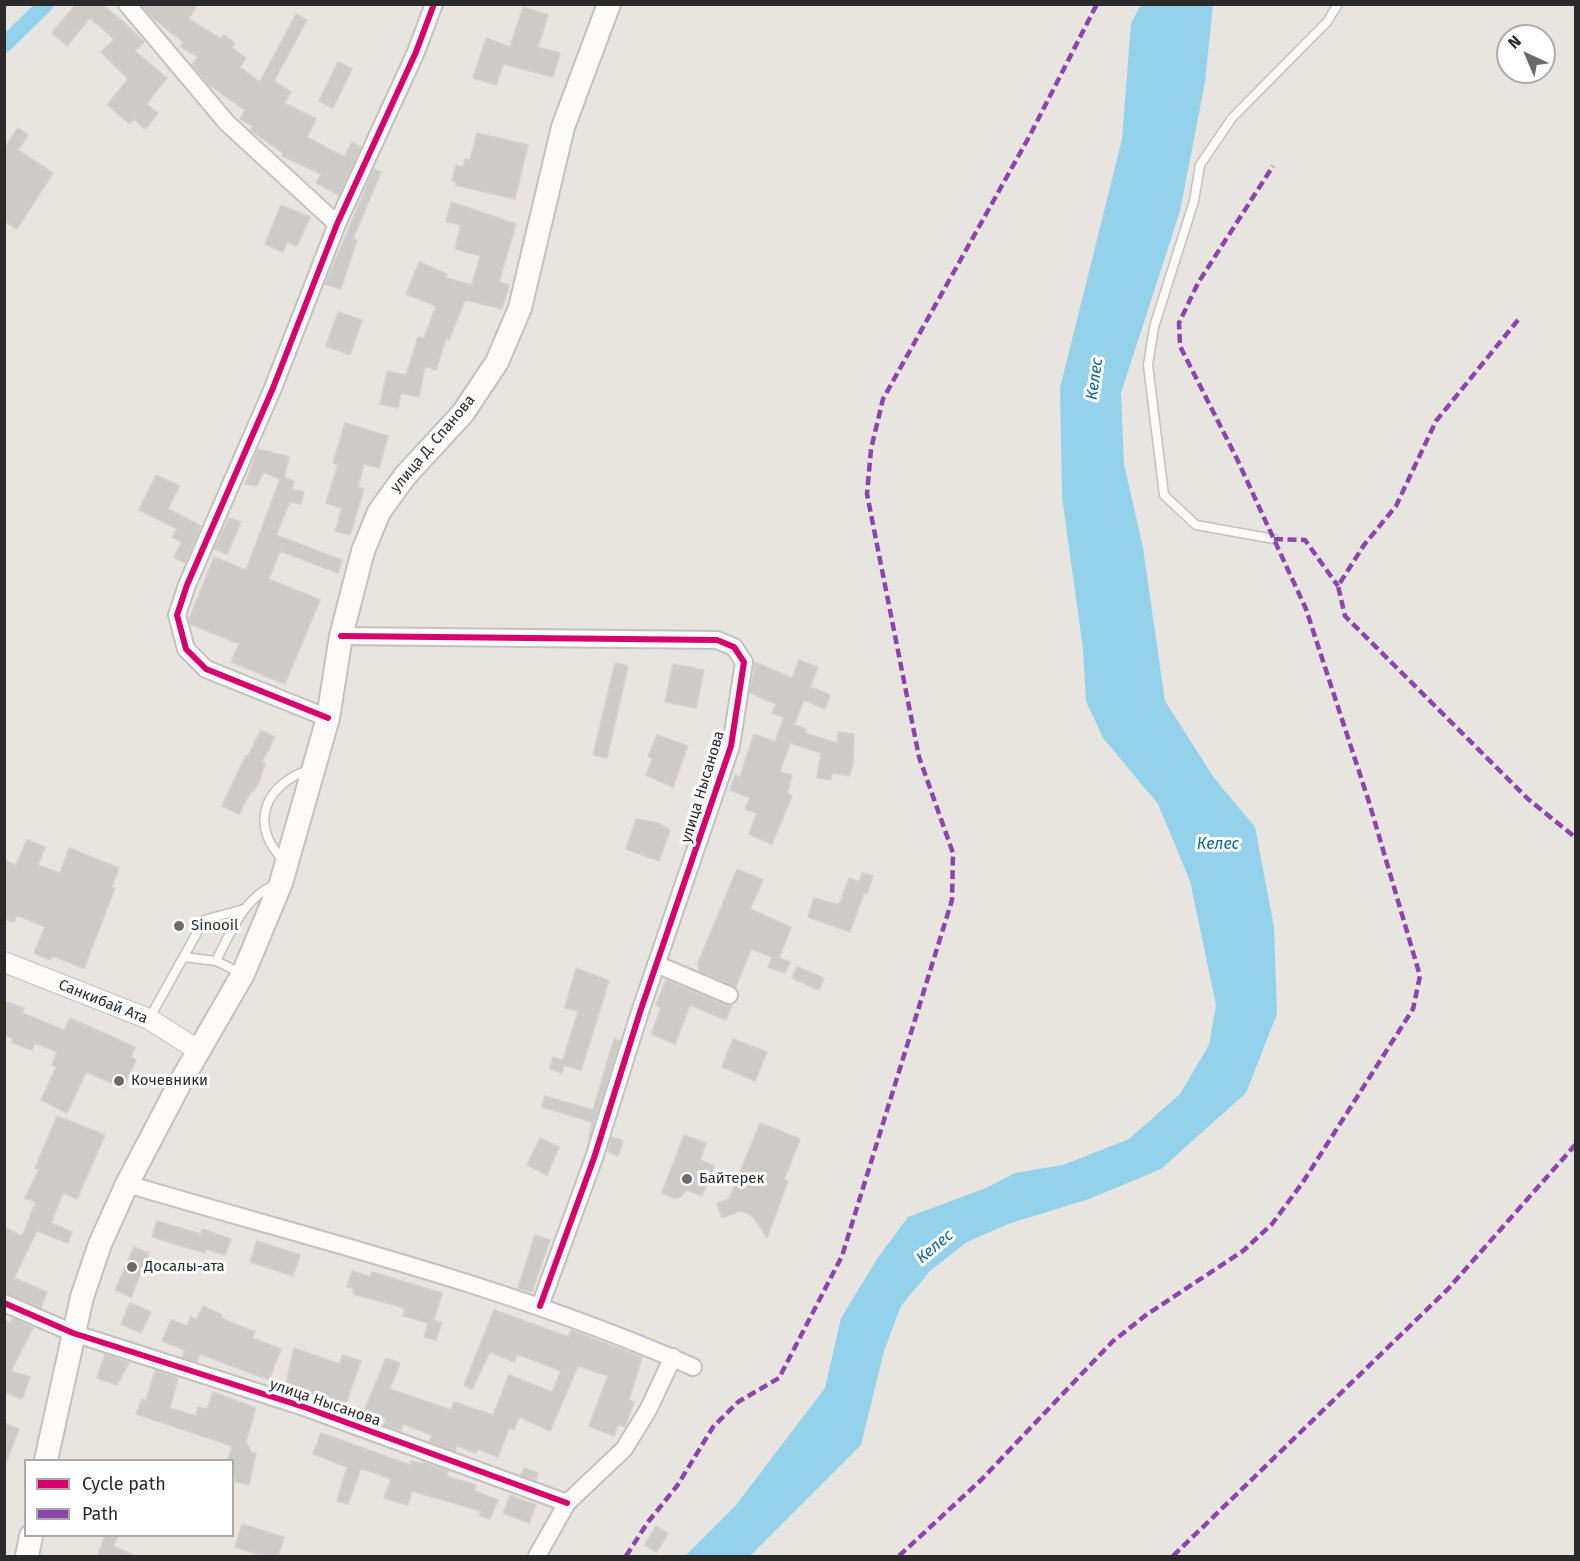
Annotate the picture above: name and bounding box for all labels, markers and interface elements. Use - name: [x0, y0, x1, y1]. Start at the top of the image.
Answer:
- north arrow: [1496, 24, 1556, 84]
- text: N: [1504, 32, 1525, 53]
- water label: Келес: [1083, 357, 1107, 401]
- street label: улица Д. Спанова: [387, 392, 479, 496]
- street label: улица Нысанова: [677, 729, 729, 845]
- water label: Келес: [1197, 835, 1239, 855]
- place label: Sinooil: [191, 917, 238, 935]
- marker: Sinooil: [172, 919, 186, 933]
- street label: Санкибай Ата: [56, 976, 150, 1028]
- place label: Кочевники: [131, 1072, 208, 1090]
- marker: Кочевники: [112, 1074, 126, 1088]
- place label: Байтерек: [699, 1170, 764, 1188]
- marker: Байтерек: [680, 1172, 694, 1186]
- water label: Келес: [913, 1226, 957, 1268]
- place label: Досалы-ата: [144, 1258, 225, 1276]
- marker: Досалы-ата: [125, 1260, 139, 1274]
- street label: улица Нысанова: [267, 1376, 383, 1430]
- legend: [24, 1459, 234, 1537]
- text: Cycle path: [82, 1473, 166, 1495]
- text: Path: [82, 1503, 118, 1525]

